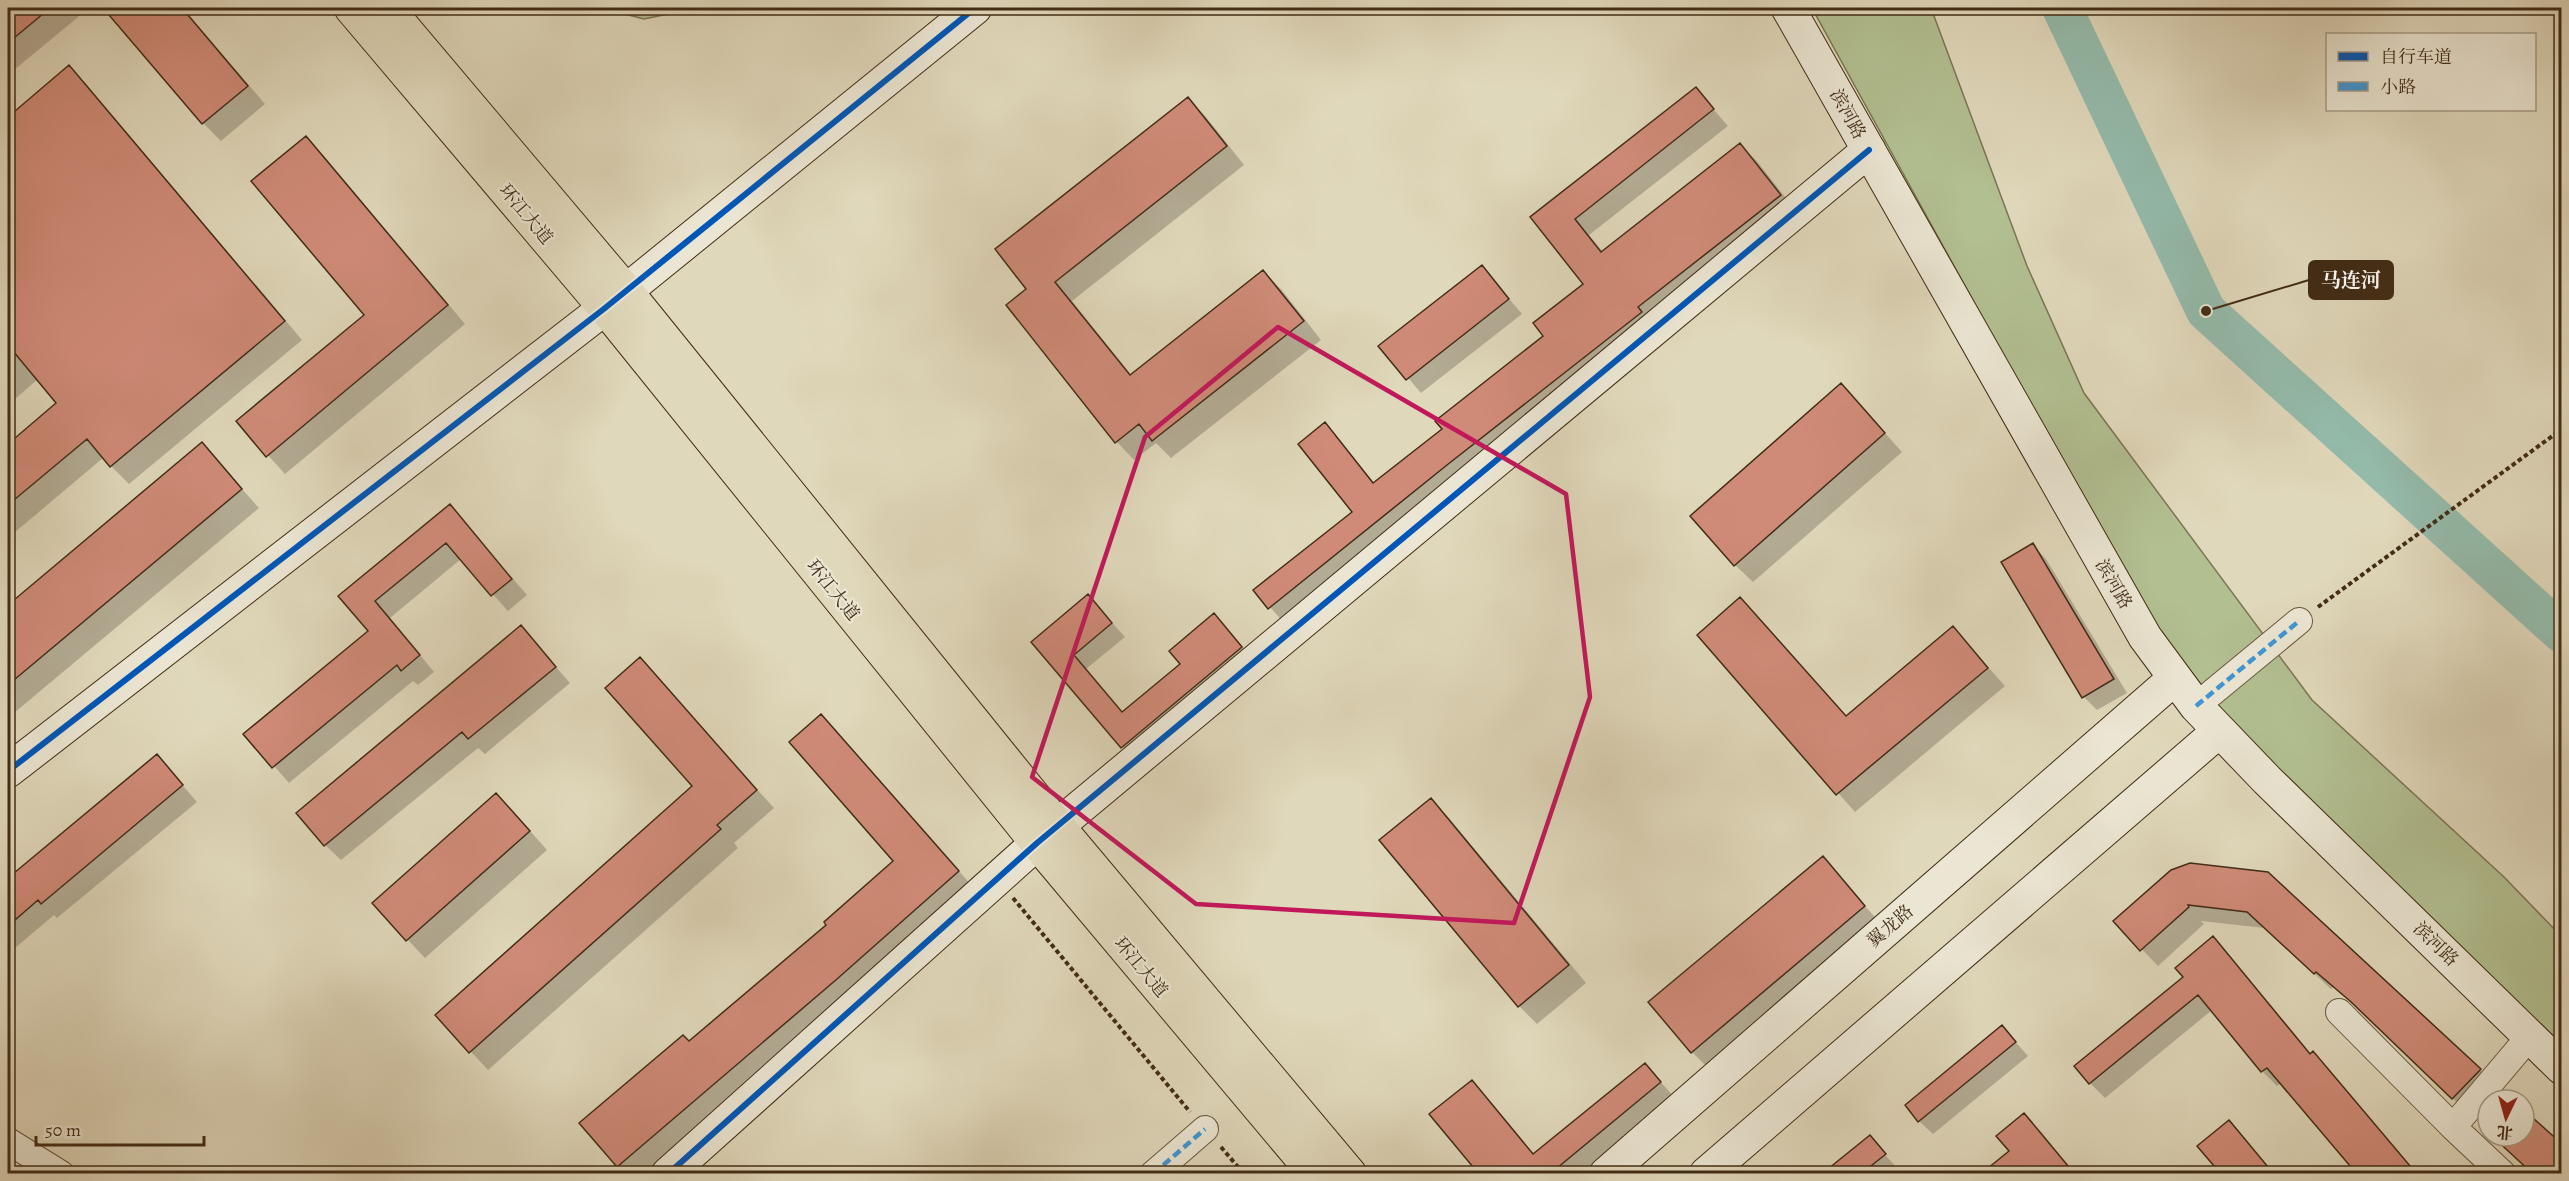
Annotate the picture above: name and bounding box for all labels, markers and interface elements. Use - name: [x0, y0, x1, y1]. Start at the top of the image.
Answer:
- legend: [2326, 33, 2536, 111]
- text: 自行车道: [2380, 45, 2452, 69]
- text: 小路: [2380, 75, 2416, 99]
- street label: 滨河路: [1824, 85, 1872, 143]
- street label: 环江大道: [494, 179, 558, 249]
- callout: 马连河: [2309, 261, 2393, 299]
- text: 马连河: [2321, 267, 2381, 294]
- street label: 环江大道: [801, 554, 865, 626]
- street label: 滨河路: [2090, 555, 2138, 613]
- street label: 翼龙路: [1862, 899, 1918, 953]
- street label: 滨河路: [2408, 917, 2464, 971]
- street label: 环江大道: [1109, 932, 1173, 1002]
- north arrow: [2476, 1088, 2536, 1148]
- scale bar: [36, 1109, 204, 1147]
- text: 50 m: [45, 1118, 81, 1142]
- text: 北: [2496, 1120, 2514, 1144]

